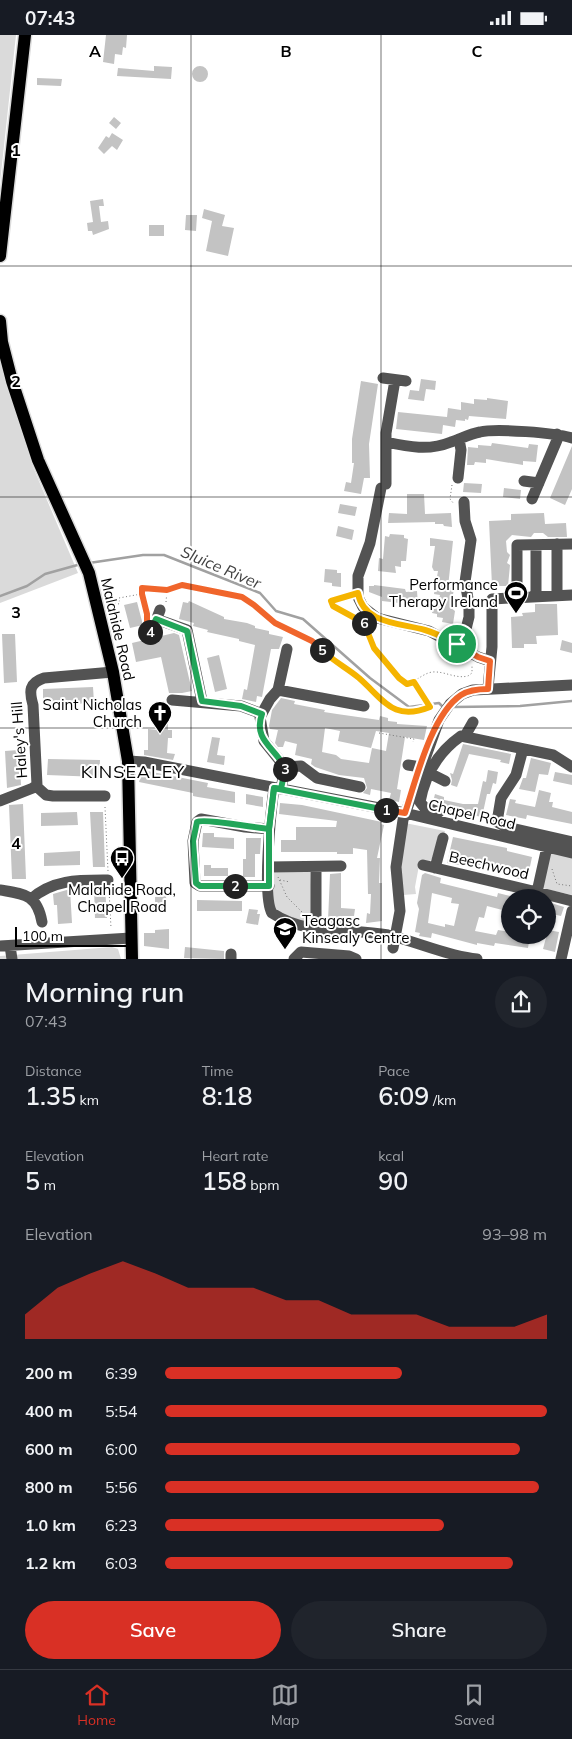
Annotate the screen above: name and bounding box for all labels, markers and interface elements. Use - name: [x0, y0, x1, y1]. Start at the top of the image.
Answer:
- text: 07:43: [25, 6, 75, 30]
- text: A: [89, 41, 101, 61]
- text: B: [280, 41, 292, 61]
- text: C: [472, 41, 483, 61]
- text: 1: [11, 140, 21, 160]
- text: 2: [11, 371, 21, 391]
- water label: Sluice River: [178, 541, 265, 593]
- place label: Performance Therapy Ireland: [389, 575, 498, 611]
- street label: Malahide Road: [97, 576, 139, 682]
- sports icon: Performance Therapy Ireland: [503, 580, 529, 614]
- text: 3: [11, 602, 21, 622]
- pin: 6: [352, 611, 376, 635]
- text: 6: [360, 614, 369, 632]
- pin: 4: [138, 619, 162, 645]
- text: 4: [146, 623, 155, 641]
- pin: [436, 623, 478, 665]
- icon: arrive: [443, 630, 471, 658]
- pin: 5: [310, 637, 334, 663]
- text: 5: [318, 641, 327, 659]
- place label: Saint Nicholas Church: [43, 695, 142, 731]
- church icon: Saint Nicholas Church: [147, 700, 173, 734]
- street label: Haley's Hill: [7, 701, 31, 779]
- pin: 3: [272, 757, 298, 781]
- district label: KINSEALEY: [81, 760, 185, 783]
- text: 3: [281, 760, 290, 778]
- street label: Chapel Road: [426, 795, 518, 833]
- pin: 1: [374, 797, 398, 823]
- text: 1: [382, 801, 391, 819]
- text: 4: [11, 833, 21, 853]
- bus stop icon: Malahide Road, Chapel Road: [109, 845, 135, 879]
- street label: Beechwood: [447, 847, 531, 883]
- pin: 2: [222, 873, 248, 899]
- text: 2: [231, 877, 240, 895]
- place label: Malahide Road, Chapel Road: [68, 880, 176, 916]
- map controls: [501, 889, 556, 944]
- button: locate: [501, 889, 556, 944]
- place label: Teagasc Kinsealy Centre: [302, 911, 409, 947]
- school or university icon: Teagasc Kinsealy Centre: [272, 916, 298, 950]
- scale bar: [15, 924, 138, 947]
- text: 100 m: [22, 927, 63, 945]
- text: Morning run: [25, 974, 184, 1009]
- button: share: [495, 976, 547, 1028]
- text: 07:43: [25, 1011, 67, 1031]
- text: Distance: [25, 1062, 82, 1080]
- text: Time: [202, 1062, 233, 1080]
- text: Pace: [378, 1062, 410, 1080]
- text: 1.35: [25, 1080, 76, 1111]
- text: 8:18: [202, 1080, 253, 1111]
- text: 6:09: [378, 1080, 429, 1111]
- text: km: [76, 1091, 99, 1109]
- text: /km: [429, 1091, 456, 1109]
- text: Elevation: [25, 1147, 84, 1165]
- text: Heart rate: [202, 1147, 268, 1165]
- text: kcal: [378, 1147, 404, 1165]
- text: 5: [25, 1165, 40, 1196]
- text: 158: [202, 1165, 247, 1196]
- text: 90: [378, 1165, 408, 1196]
- text: m: [40, 1176, 56, 1194]
- text: bpm: [247, 1176, 279, 1194]
- text: Elevation: [25, 1224, 93, 1244]
- text: 93–98 m: [482, 1224, 547, 1244]
- text: 200 m: [25, 1363, 73, 1383]
- text: 6:39: [105, 1363, 137, 1383]
- text: 400 m: [25, 1401, 73, 1421]
- text: 5:54: [105, 1401, 137, 1421]
- text: 600 m: [25, 1439, 73, 1459]
- text: 6:00: [105, 1439, 137, 1459]
- text: 800 m: [25, 1477, 73, 1497]
- text: 5:56: [105, 1477, 137, 1497]
- text: 1.0 km: [25, 1515, 76, 1535]
- text: 6:23: [105, 1515, 137, 1535]
- text: 1.2 km: [25, 1553, 76, 1573]
- text: 6:03: [105, 1553, 137, 1573]
- button: Save: [25, 1601, 281, 1659]
- button: Share: [291, 1601, 547, 1659]
- tab: Home: [77, 1681, 116, 1729]
- tab: Map: [271, 1681, 300, 1729]
- tab: Saved: [454, 1681, 495, 1729]

